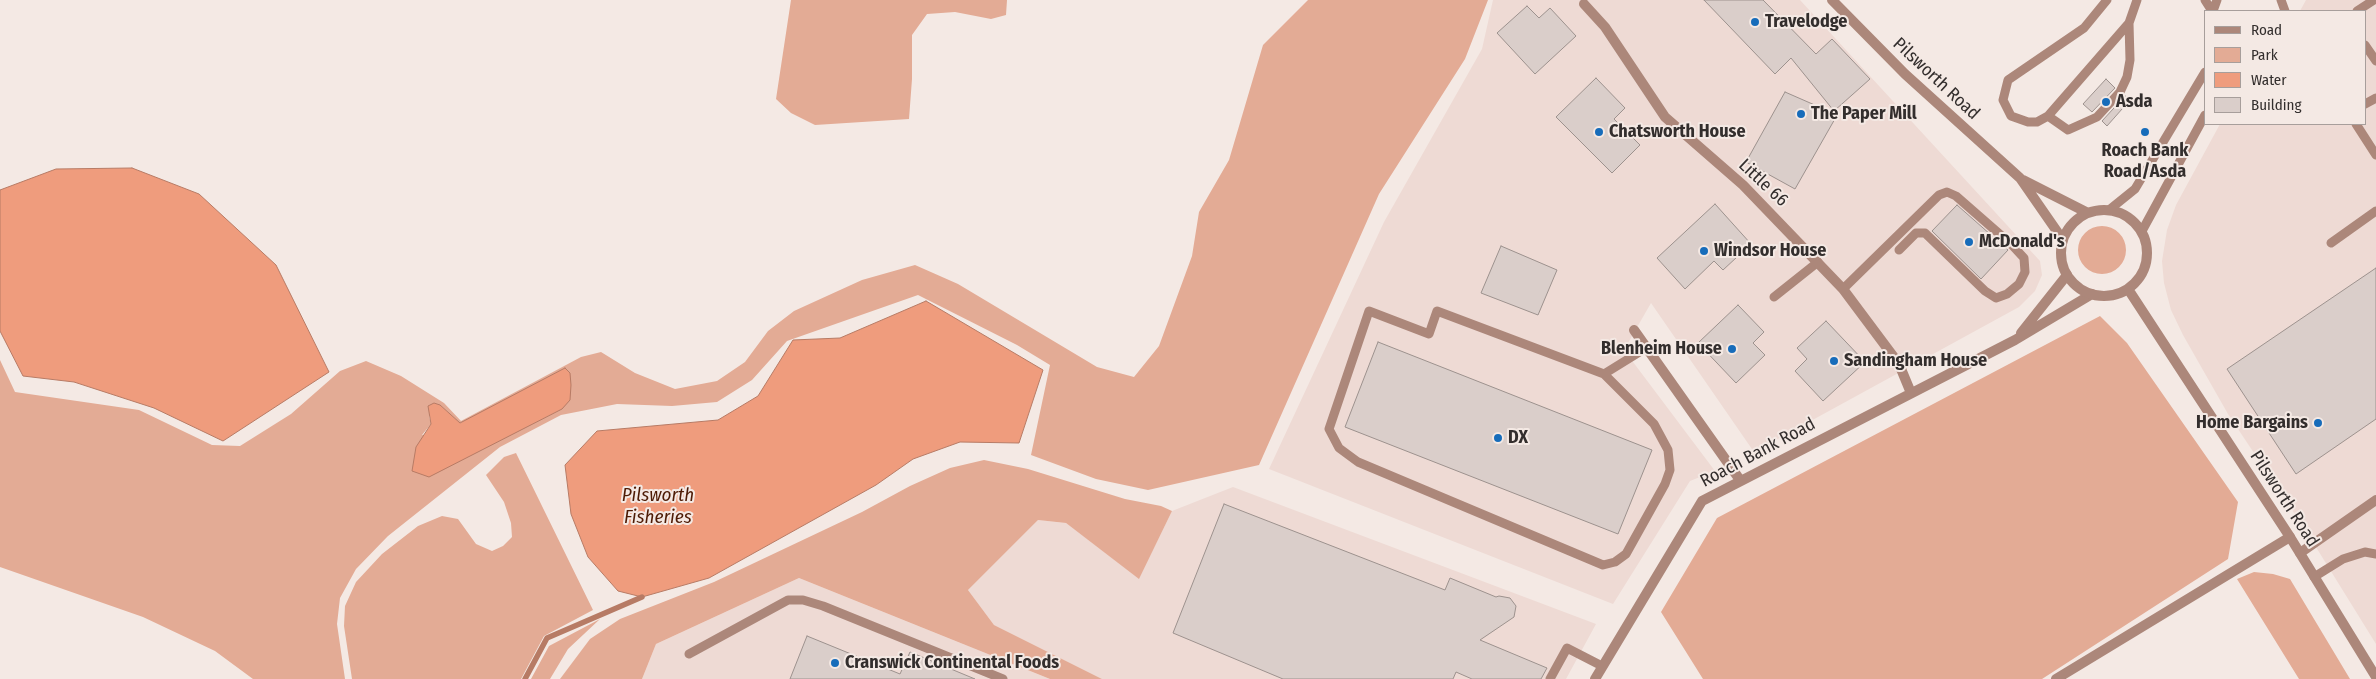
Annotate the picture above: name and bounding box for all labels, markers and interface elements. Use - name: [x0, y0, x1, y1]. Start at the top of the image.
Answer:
- legend: [2204, 10, 2366, 125]
- place label: Travelodge: [1765, 11, 1847, 33]
- marker: Travelodge: [1749, 16, 1761, 28]
- text: Road: [2251, 21, 2282, 39]
- street label: Pilsworth Road: [1888, 33, 1984, 125]
- text: Park: [2251, 46, 2278, 64]
- text: Water: [2251, 71, 2286, 89]
- place label: Asda: [2116, 91, 2152, 113]
- marker: Asda: [2100, 96, 2112, 108]
- text: Building: [2251, 96, 2302, 114]
- place label: The Paper Mill: [1811, 103, 1917, 125]
- marker: The Paper Mill: [1795, 108, 1807, 120]
- place label: Chatsworth House: [1609, 121, 1746, 143]
- marker: Chatsworth House: [1593, 126, 1605, 138]
- marker: Roach Bank Road/Asda: [2139, 126, 2151, 138]
- place label: Roach Bank Road/Asda: [2102, 140, 2188, 182]
- street label: Little 66: [1734, 155, 1792, 211]
- place label: McDonald's: [1979, 231, 2065, 253]
- marker: McDonald's: [1963, 236, 1975, 248]
- place label: Windsor House: [1714, 240, 1826, 262]
- marker: Windsor House: [1698, 245, 1710, 257]
- place label: Blenheim House: [1601, 338, 1722, 360]
- marker: Blenheim House: [1726, 343, 1738, 355]
- place label: Sandingham House: [1844, 350, 1987, 372]
- marker: Sandingham House: [1828, 355, 1840, 367]
- place label: Home Bargains: [2196, 412, 2308, 434]
- street label: Roach Bank Road: [1697, 414, 1819, 492]
- marker: Home Bargains: [2312, 417, 2324, 429]
- place label: DX: [1508, 427, 1528, 449]
- marker: DX: [1492, 432, 1504, 444]
- street label: Pilsworth Road: [2245, 447, 2323, 551]
- water label: Pilsworth Fisheries: [622, 485, 694, 529]
- place label: Cranswick Continental Foods: [845, 652, 1059, 674]
- marker: Cranswick Continental Foods: [829, 657, 841, 669]

